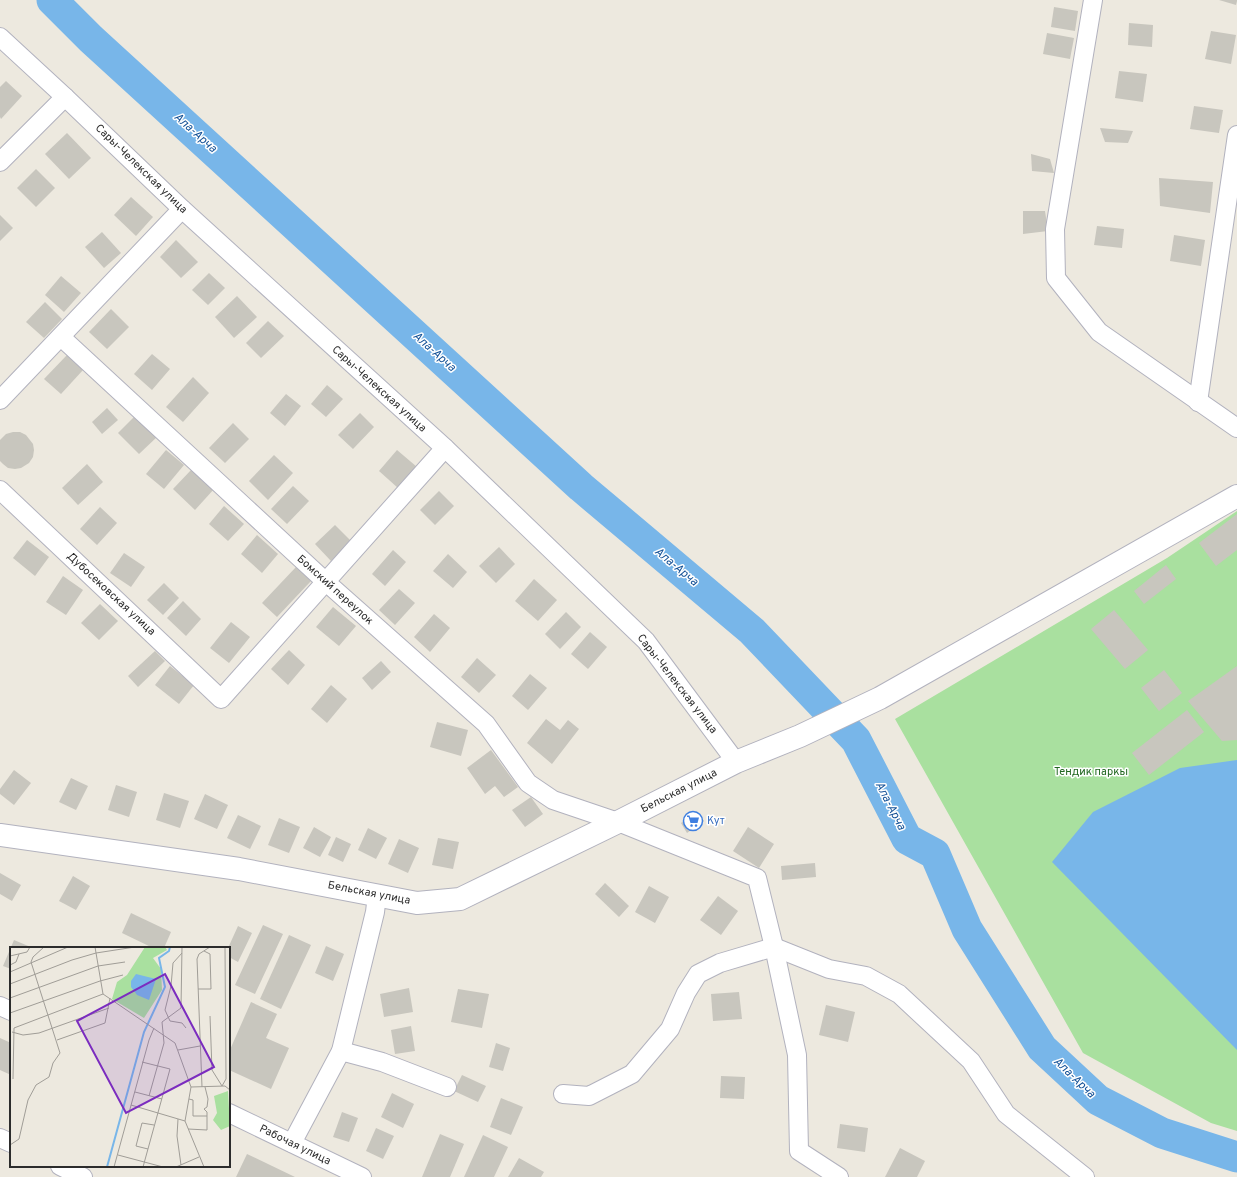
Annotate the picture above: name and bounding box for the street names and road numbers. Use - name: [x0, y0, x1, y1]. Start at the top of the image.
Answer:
- street label: Сары-Челекская улица: [92, 121, 190, 217]
- street label: Сары-Челекская улица: [329, 343, 429, 435]
- street label: Дубосековская улица: [64, 549, 158, 639]
- street label: Бомский переулок: [294, 552, 376, 628]
- street label: Сары-Челекская улица: [634, 631, 720, 737]
- street label: Бельская улица: [638, 766, 720, 816]
- street label: Бельская улица: [326, 878, 412, 908]
- street label: Рабочая улица: [257, 1122, 333, 1168]

